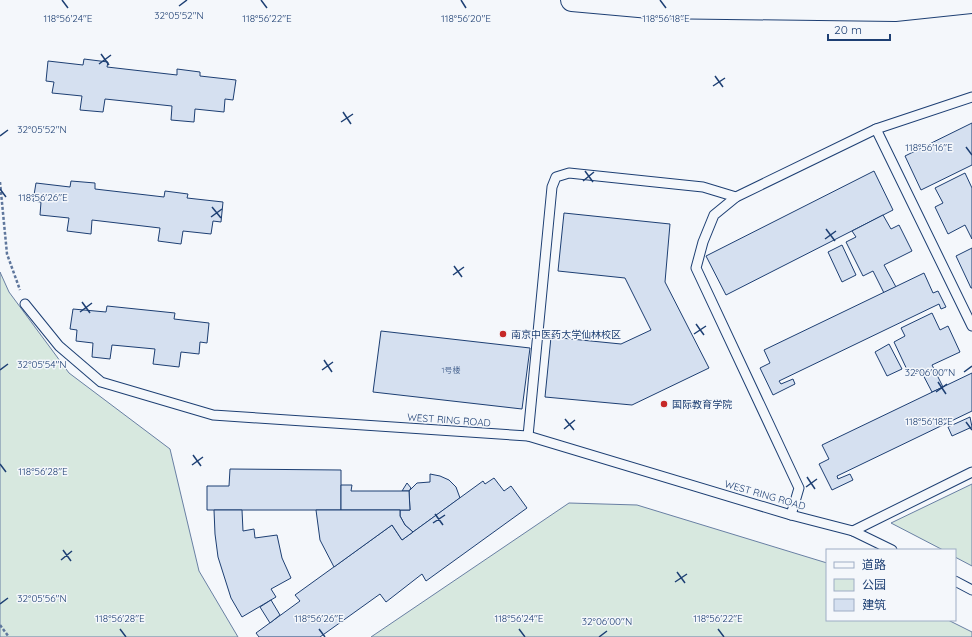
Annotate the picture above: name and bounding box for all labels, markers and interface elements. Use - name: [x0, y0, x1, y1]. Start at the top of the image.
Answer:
- text: 32°05'52"N: [154, 9, 204, 22]
- text: 118°56'24"E: [43, 12, 93, 25]
- text: 118°56'22"E: [242, 12, 292, 25]
- text: 118°56'20"E: [441, 12, 491, 25]
- text: 118°56'18"E: [642, 12, 690, 25]
- scale bar: [828, 16, 890, 42]
- text: 20 m: [834, 22, 862, 37]
- text: 32°05'52"N: [17, 123, 67, 136]
- text: 118°56'16"E: [905, 141, 953, 154]
- text: 118°56'26"E: [18, 191, 68, 204]
- place label: 南京中医药大学仙林校区: [511, 328, 621, 341]
- marker: 南京中医药大学仙林校区: [498, 329, 508, 339]
- text: 32°05'54"N: [17, 358, 67, 371]
- house number: 1号楼: [442, 365, 460, 375]
- text: 32°06'00"N: [905, 366, 955, 379]
- place label: 国际教育学院: [672, 398, 732, 411]
- marker: 国际教育学院: [659, 399, 669, 409]
- street label: WEST RING ROAD: [407, 411, 491, 429]
- text: 118°56'18"E: [905, 415, 953, 428]
- text: 118°56'28"E: [18, 465, 68, 478]
- street label: WEST RING ROAD: [723, 477, 807, 513]
- legend: [826, 549, 956, 621]
- text: 道路: [862, 557, 886, 572]
- text: 公园: [862, 577, 886, 592]
- text: 32°05'56"N: [17, 592, 67, 605]
- text: 建筑: [862, 597, 886, 612]
- text: 118°56'28"E: [95, 612, 145, 625]
- text: 118°56'26"E: [294, 612, 344, 625]
- text: 118°56'24"E: [494, 612, 544, 625]
- text: 118°56'22"E: [693, 612, 743, 625]
- text: 32°06'00"N: [582, 615, 632, 628]

